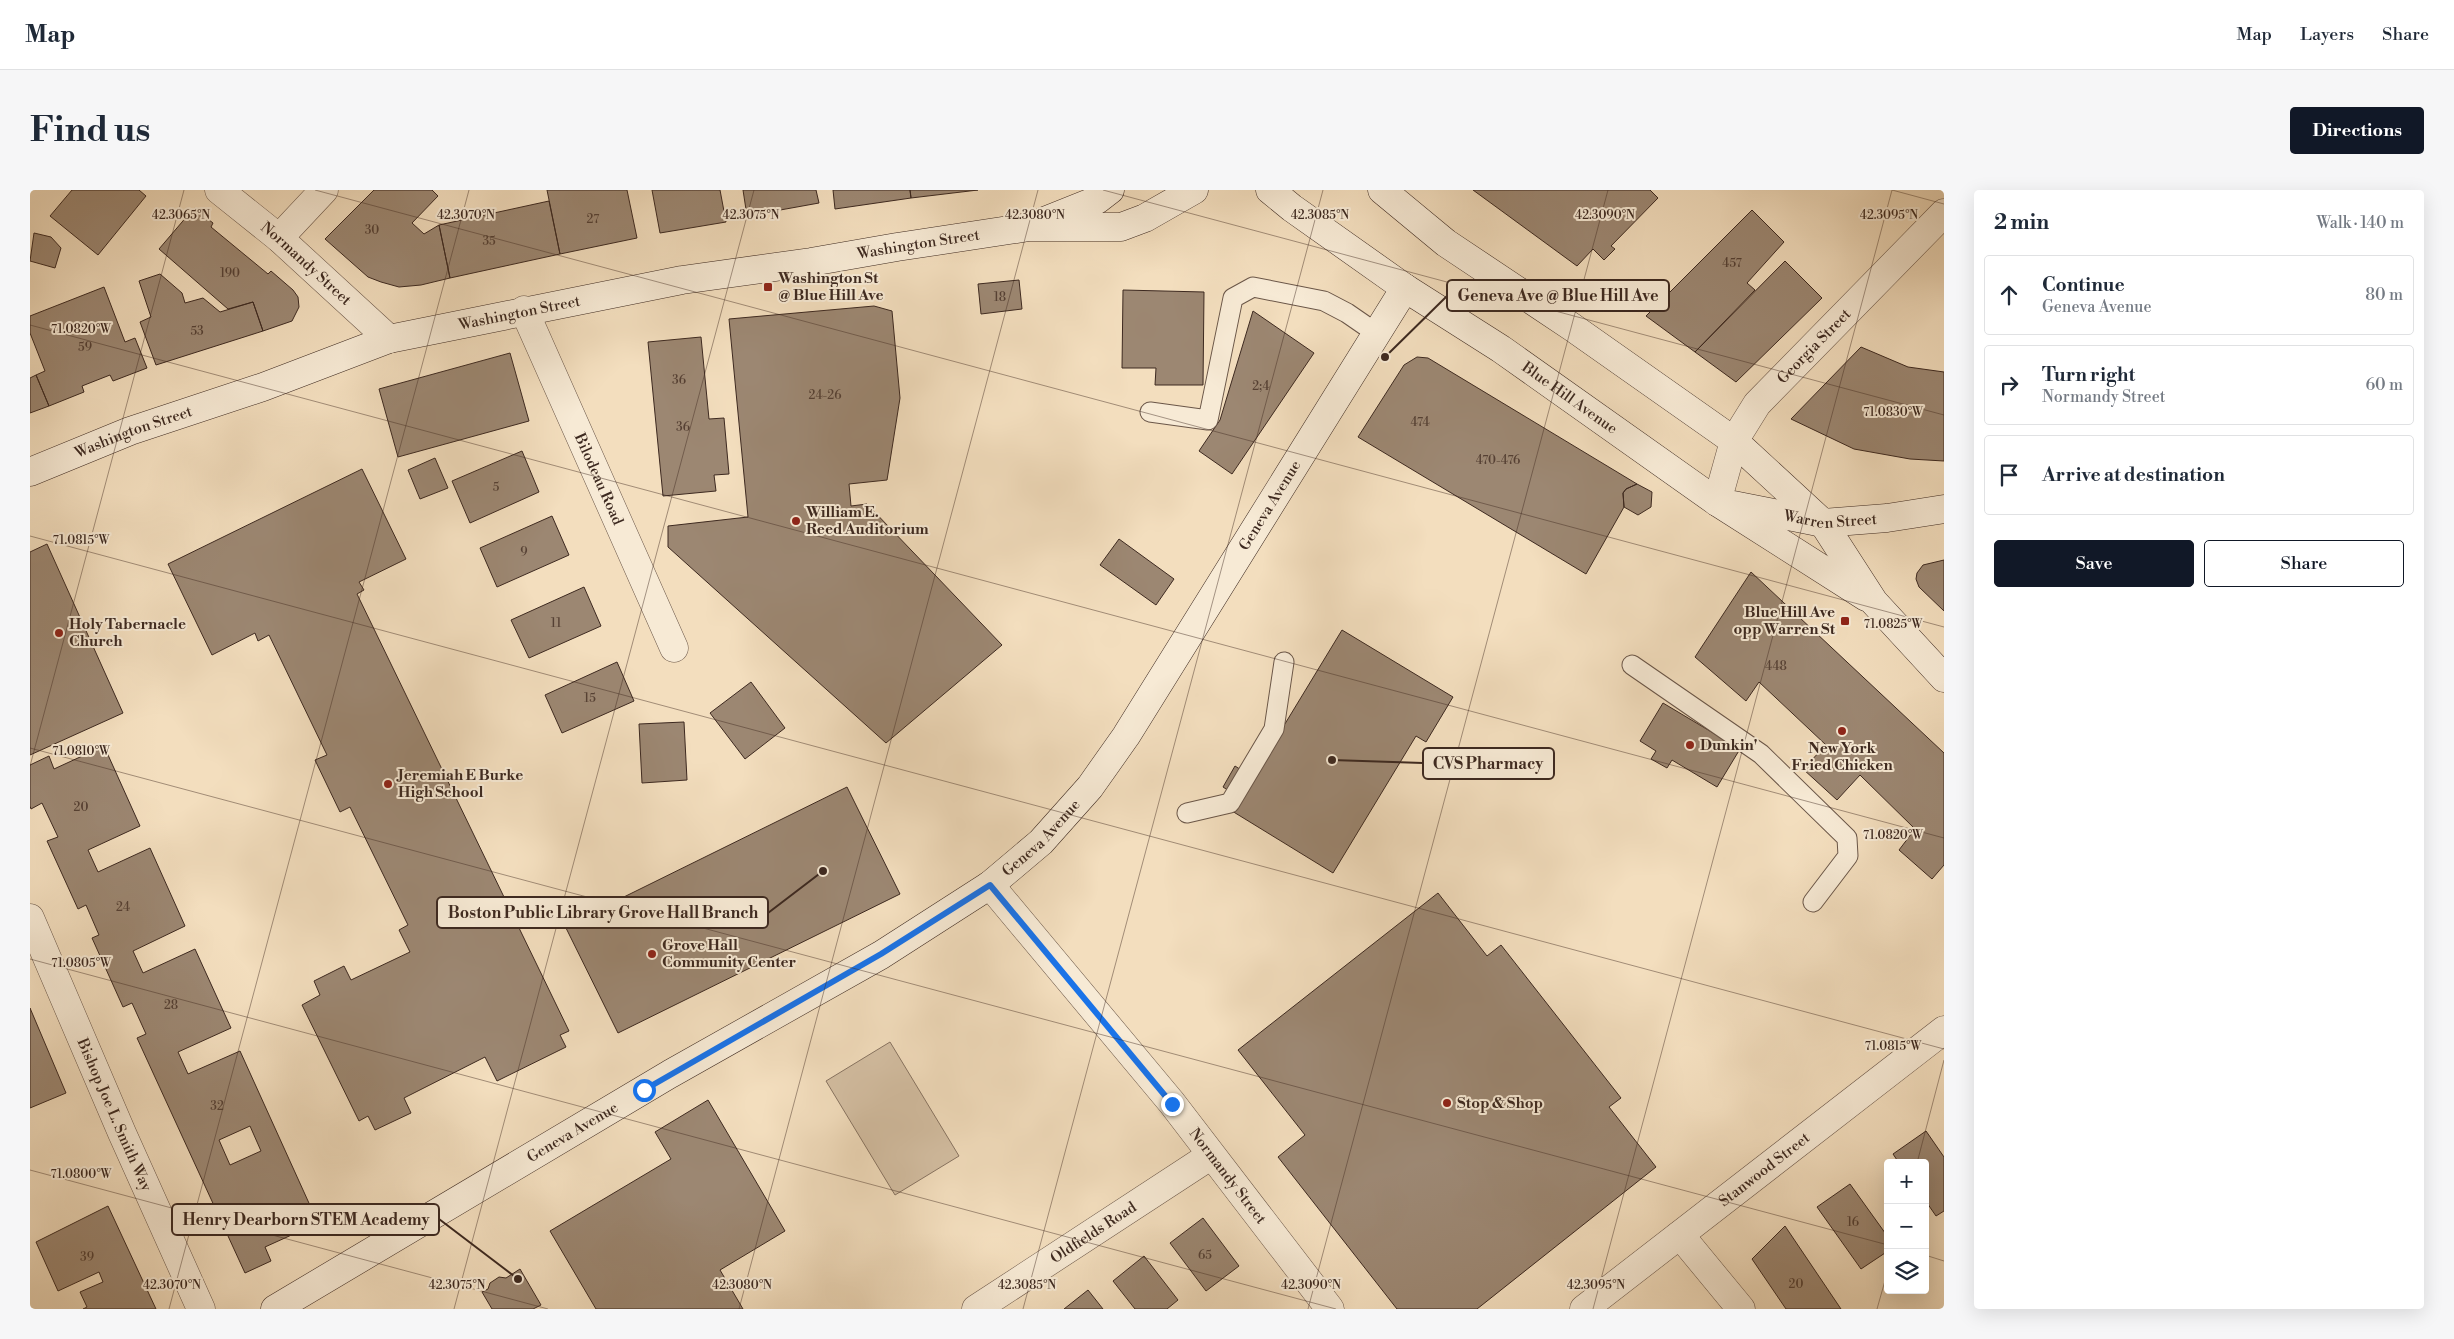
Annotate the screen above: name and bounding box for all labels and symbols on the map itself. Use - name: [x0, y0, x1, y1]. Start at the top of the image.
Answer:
- text: 42.3065°N: [152, 208, 210, 223]
- text: 42.3070°N: [437, 208, 495, 223]
- text: 42.3075°N: [723, 208, 779, 223]
- text: 42.3080°N: [1005, 208, 1065, 223]
- text: 42.3085°N: [1291, 208, 1349, 223]
- text: 42.3090°N: [1575, 208, 1635, 223]
- text: 42.3095°N: [1860, 208, 1918, 223]
- house number: 27: [587, 212, 599, 227]
- street label: Normandy Street: [257, 218, 356, 310]
- house number: 30: [365, 223, 379, 238]
- street label: Washington Street: [855, 225, 982, 263]
- house number: 35: [482, 234, 496, 249]
- house number: 457: [1722, 256, 1742, 271]
- house number: 190: [220, 266, 240, 281]
- place label: Washington St @ Blue Hill Ave: [777, 269, 884, 305]
- callout: Geneva Ave @ Blue Hill Ave: [1447, 280, 1669, 311]
- marker: Washington St @ Blue Hill Ave: [762, 281, 774, 293]
- text: Geneva Ave @ Blue Hill Ave: [1457, 286, 1659, 306]
- house number: 18: [994, 290, 1006, 305]
- street label: Washington Street: [456, 291, 583, 334]
- street label: Georgia Street: [1773, 304, 1855, 388]
- text: 71.0820°W: [51, 322, 112, 337]
- house number: 53: [190, 324, 204, 339]
- house number: 59: [78, 340, 92, 355]
- street label: Blue Hill Avenue: [1518, 357, 1621, 438]
- house number: 36: [672, 373, 686, 388]
- house number: 2;4: [1252, 379, 1270, 394]
- house number: 24-26: [809, 388, 841, 403]
- street label: Washington Street: [71, 401, 195, 463]
- text: 71.0830°W: [1863, 405, 1924, 420]
- house number: 474: [1410, 415, 1430, 430]
- house number: 36: [676, 420, 690, 435]
- street label: Bilodeau Road: [570, 429, 628, 528]
- house number: 470-476: [1476, 453, 1520, 468]
- street label: Geneva Avenue: [1234, 457, 1305, 554]
- house number: 5: [493, 480, 500, 495]
- place label: William E. Reed Auditorium: [805, 503, 929, 539]
- street label: Warren Street: [1781, 506, 1878, 533]
- marker: William E. Reed Auditorium: [790, 515, 802, 527]
- text: 71.0815°W: [53, 533, 110, 548]
- house number: 9: [520, 545, 528, 560]
- place label: Blue Hill Ave opp Warren St: [1734, 603, 1836, 639]
- place label: Holy Tabernacle Church: [69, 615, 186, 651]
- marker: Blue Hill Ave opp Warren St: [1839, 615, 1851, 627]
- house number: 11: [551, 616, 562, 631]
- text: 71.0825°W: [1864, 617, 1923, 632]
- marker: Holy Tabernacle Church: [53, 627, 65, 639]
- house number: 448: [1765, 659, 1787, 674]
- house number: 15: [584, 691, 596, 706]
- marker: New York Fried Chicken: [1836, 725, 1848, 737]
- place label: Dunkin': [1700, 736, 1758, 755]
- marker: Dunkin': [1684, 739, 1696, 751]
- place label: New York Fried Chicken: [1791, 739, 1893, 775]
- text: 71.0810°W: [52, 744, 111, 759]
- callout: CVS Pharmacy: [1423, 748, 1554, 779]
- text: CVS Pharmacy: [1433, 754, 1544, 774]
- place label: Jeremiah E Burke High School: [396, 766, 523, 802]
- marker: Jeremiah E Burke High School: [382, 778, 394, 790]
- street label: Geneva Avenue: [998, 795, 1084, 881]
- house number: 20: [74, 800, 88, 815]
- text: 71.0820°W: [1863, 828, 1924, 843]
- callout: Boston Public Library Grove Hall Branch: [437, 897, 768, 928]
- house number: 24: [116, 900, 130, 915]
- text: Boston Public Library Grove Hall Branch: [448, 903, 758, 923]
- place label: Grove Hall Community Center: [662, 936, 797, 972]
- marker: Grove Hall Community Center: [646, 948, 658, 960]
- text: 71.0805°W: [51, 956, 112, 971]
- house number: 28: [164, 998, 178, 1013]
- street label: Bishop Joe L. Smith Way: [73, 1034, 157, 1195]
- text: 71.0815°W: [1865, 1039, 1922, 1054]
- route start: [633, 1079, 656, 1102]
- route end: [1161, 1093, 1184, 1116]
- place label: Stop & Shop: [1457, 1094, 1543, 1113]
- marker: Stop & Shop: [1441, 1097, 1453, 1109]
- street label: Geneva Avenue: [523, 1098, 621, 1167]
- house number: 32: [210, 1099, 224, 1114]
- street label: Normandy Street: [1185, 1124, 1271, 1228]
- street label: Stanwood Street: [1715, 1128, 1814, 1211]
- text: 71.0800°W: [50, 1167, 113, 1182]
- street label: Oldfields Road: [1047, 1197, 1140, 1267]
- callout: Henry Dearborn STEM Academy: [172, 1204, 439, 1235]
- text: Henry Dearborn STEM Academy: [182, 1210, 431, 1230]
- house number: 16: [1847, 1215, 1859, 1230]
- house number: 65: [1198, 1248, 1212, 1263]
- house number: 39: [80, 1250, 94, 1265]
- house number: 20: [1789, 1277, 1803, 1292]
- text: 42.3070°N: [143, 1278, 201, 1293]
- text: 42.3075°N: [429, 1278, 485, 1293]
- text: 42.3080°N: [712, 1278, 772, 1293]
- text: 42.3085°N: [998, 1278, 1056, 1293]
- text: 42.3090°N: [1281, 1278, 1341, 1293]
- text: 42.3095°N: [1567, 1278, 1625, 1293]

